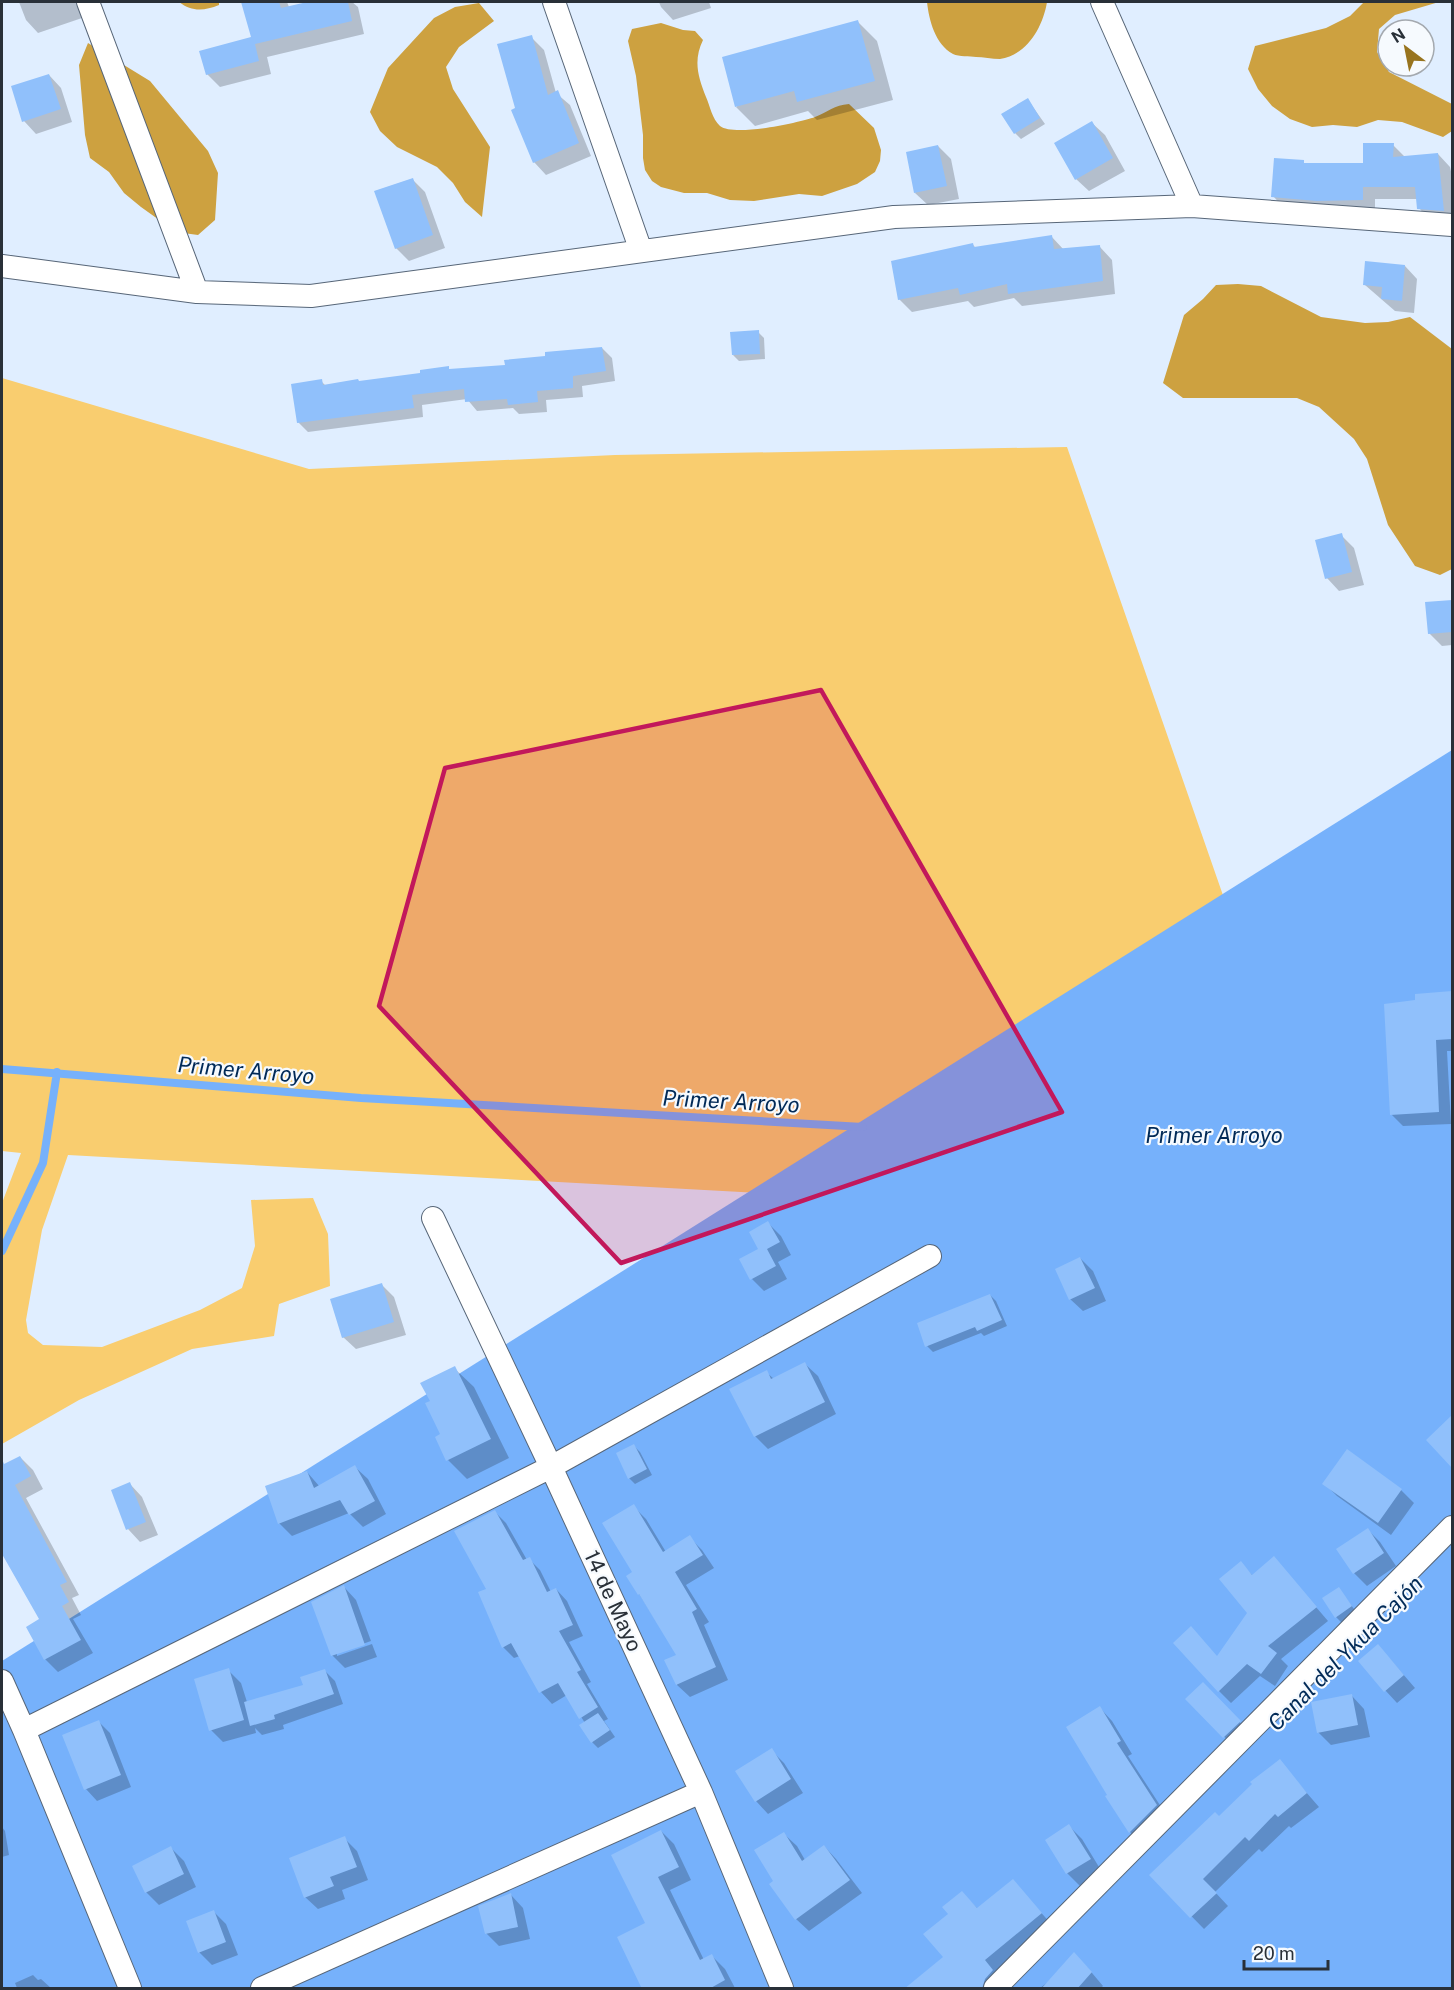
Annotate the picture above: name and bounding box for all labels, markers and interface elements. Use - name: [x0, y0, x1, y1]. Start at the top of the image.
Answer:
- north arrow: [1376, 18, 1436, 78]
- text: N: [1388, 24, 1409, 47]
- water label: Primer Arroyo: [176, 1051, 316, 1089]
- water label: Primer Arroyo: [662, 1084, 800, 1118]
- water label: Primer Arroyo: [1145, 1122, 1283, 1148]
- street label: 14 de Mayo: [579, 1546, 648, 1655]
- water label: Canal del Ykua Cajón: [1262, 1570, 1428, 1736]
- scale bar: [1244, 1933, 1328, 1971]
- text: 20 m: [1253, 1943, 1295, 1964]

